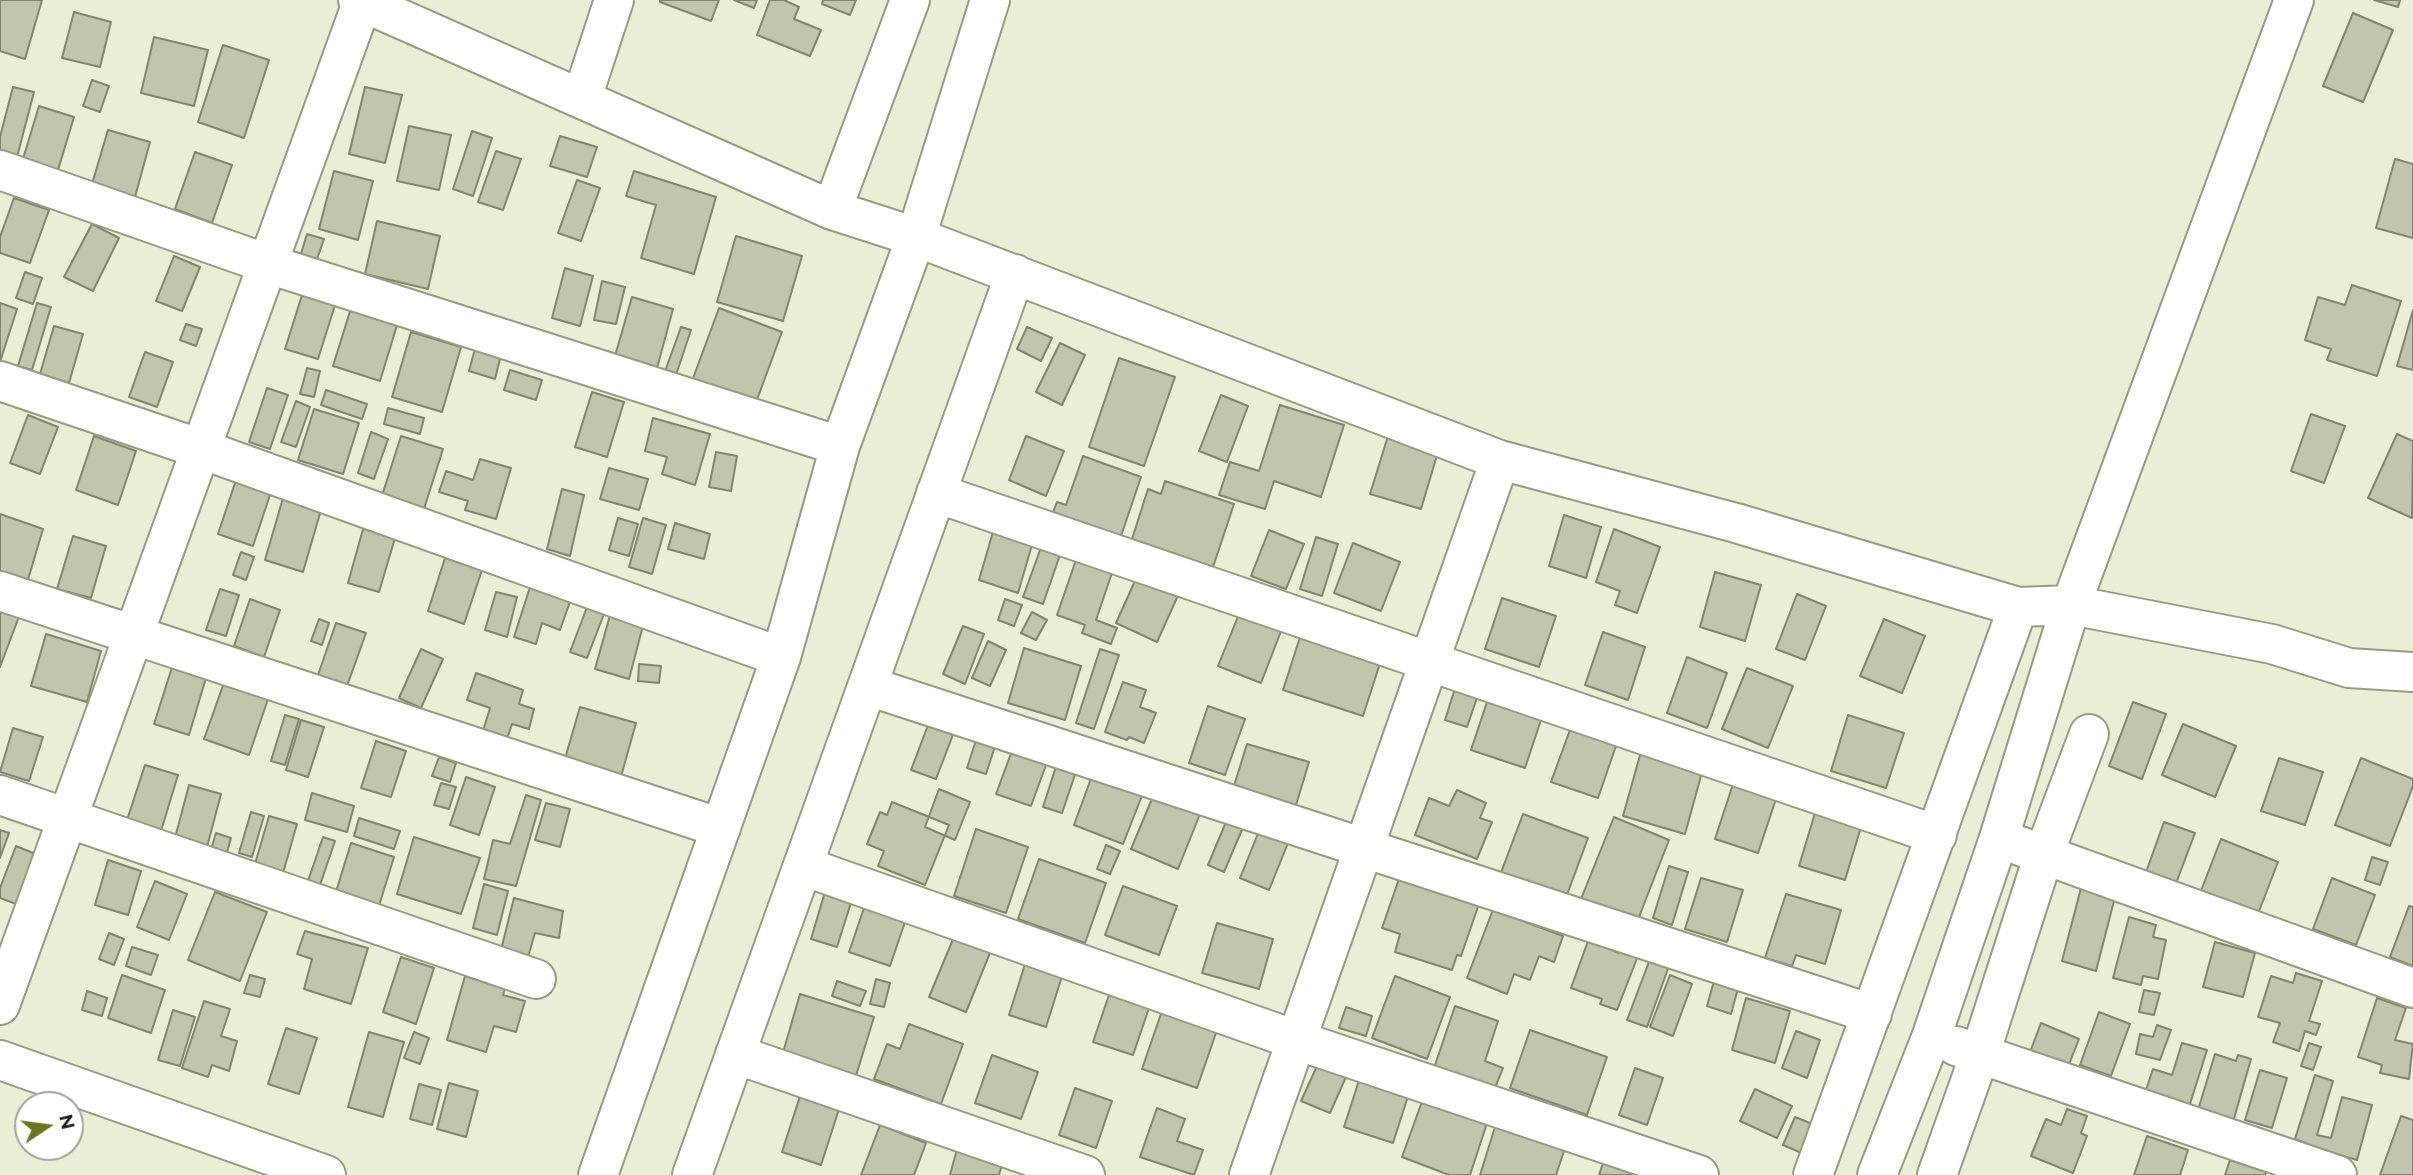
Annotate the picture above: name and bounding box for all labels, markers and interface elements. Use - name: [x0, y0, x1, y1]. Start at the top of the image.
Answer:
- north arrow: [14, 1091, 84, 1161]
- text: N: [55, 1112, 80, 1131]

